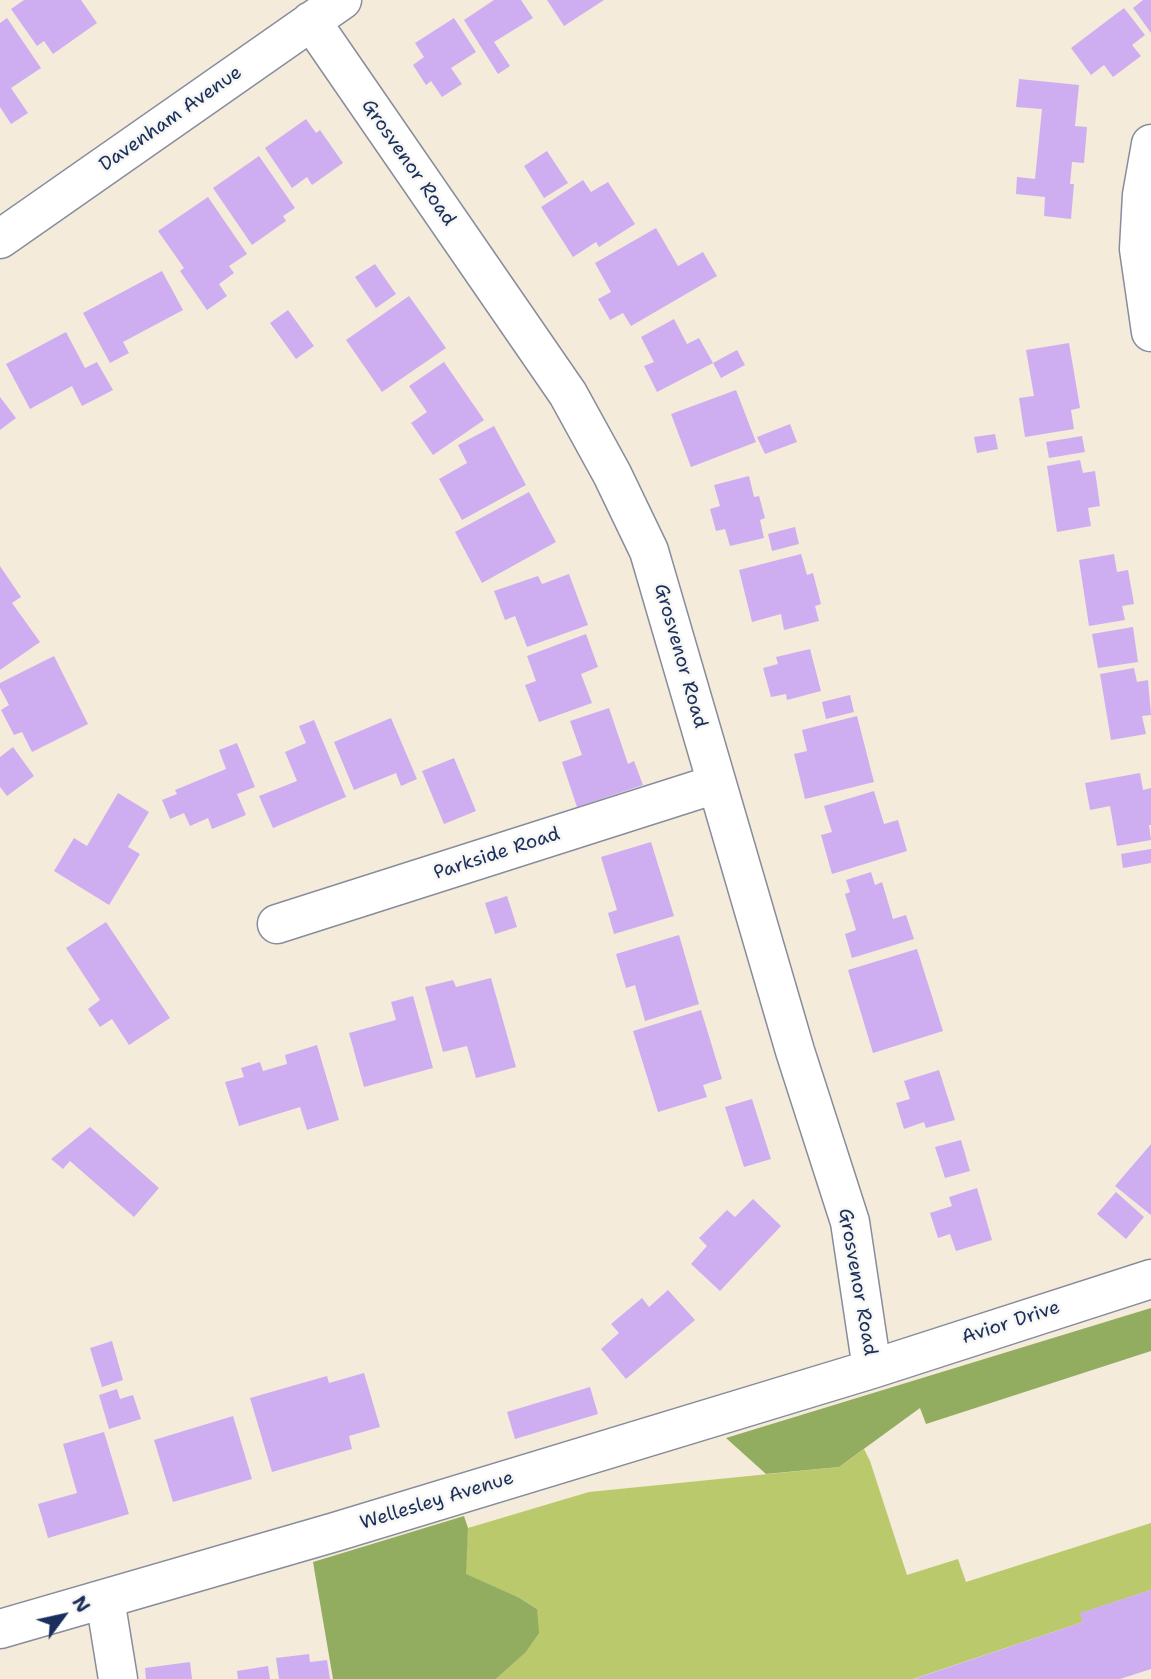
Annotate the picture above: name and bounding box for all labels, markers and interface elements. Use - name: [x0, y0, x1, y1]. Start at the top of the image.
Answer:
- street label: Davenham Avenue: [95, 61, 247, 177]
- street label: Grosvenor Road: [356, 95, 460, 231]
- street label: Grosvenor Road: [648, 581, 712, 731]
- street label: Parkside Road: [431, 823, 563, 885]
- street label: Grosvenor Road: [833, 1207, 881, 1357]
- street label: Avior Drive: [959, 1296, 1063, 1350]
- street label: Wellesley Avenue: [357, 1467, 517, 1535]
- north arrow: [28, 1581, 98, 1651]
- text: N: [66, 1591, 96, 1617]

